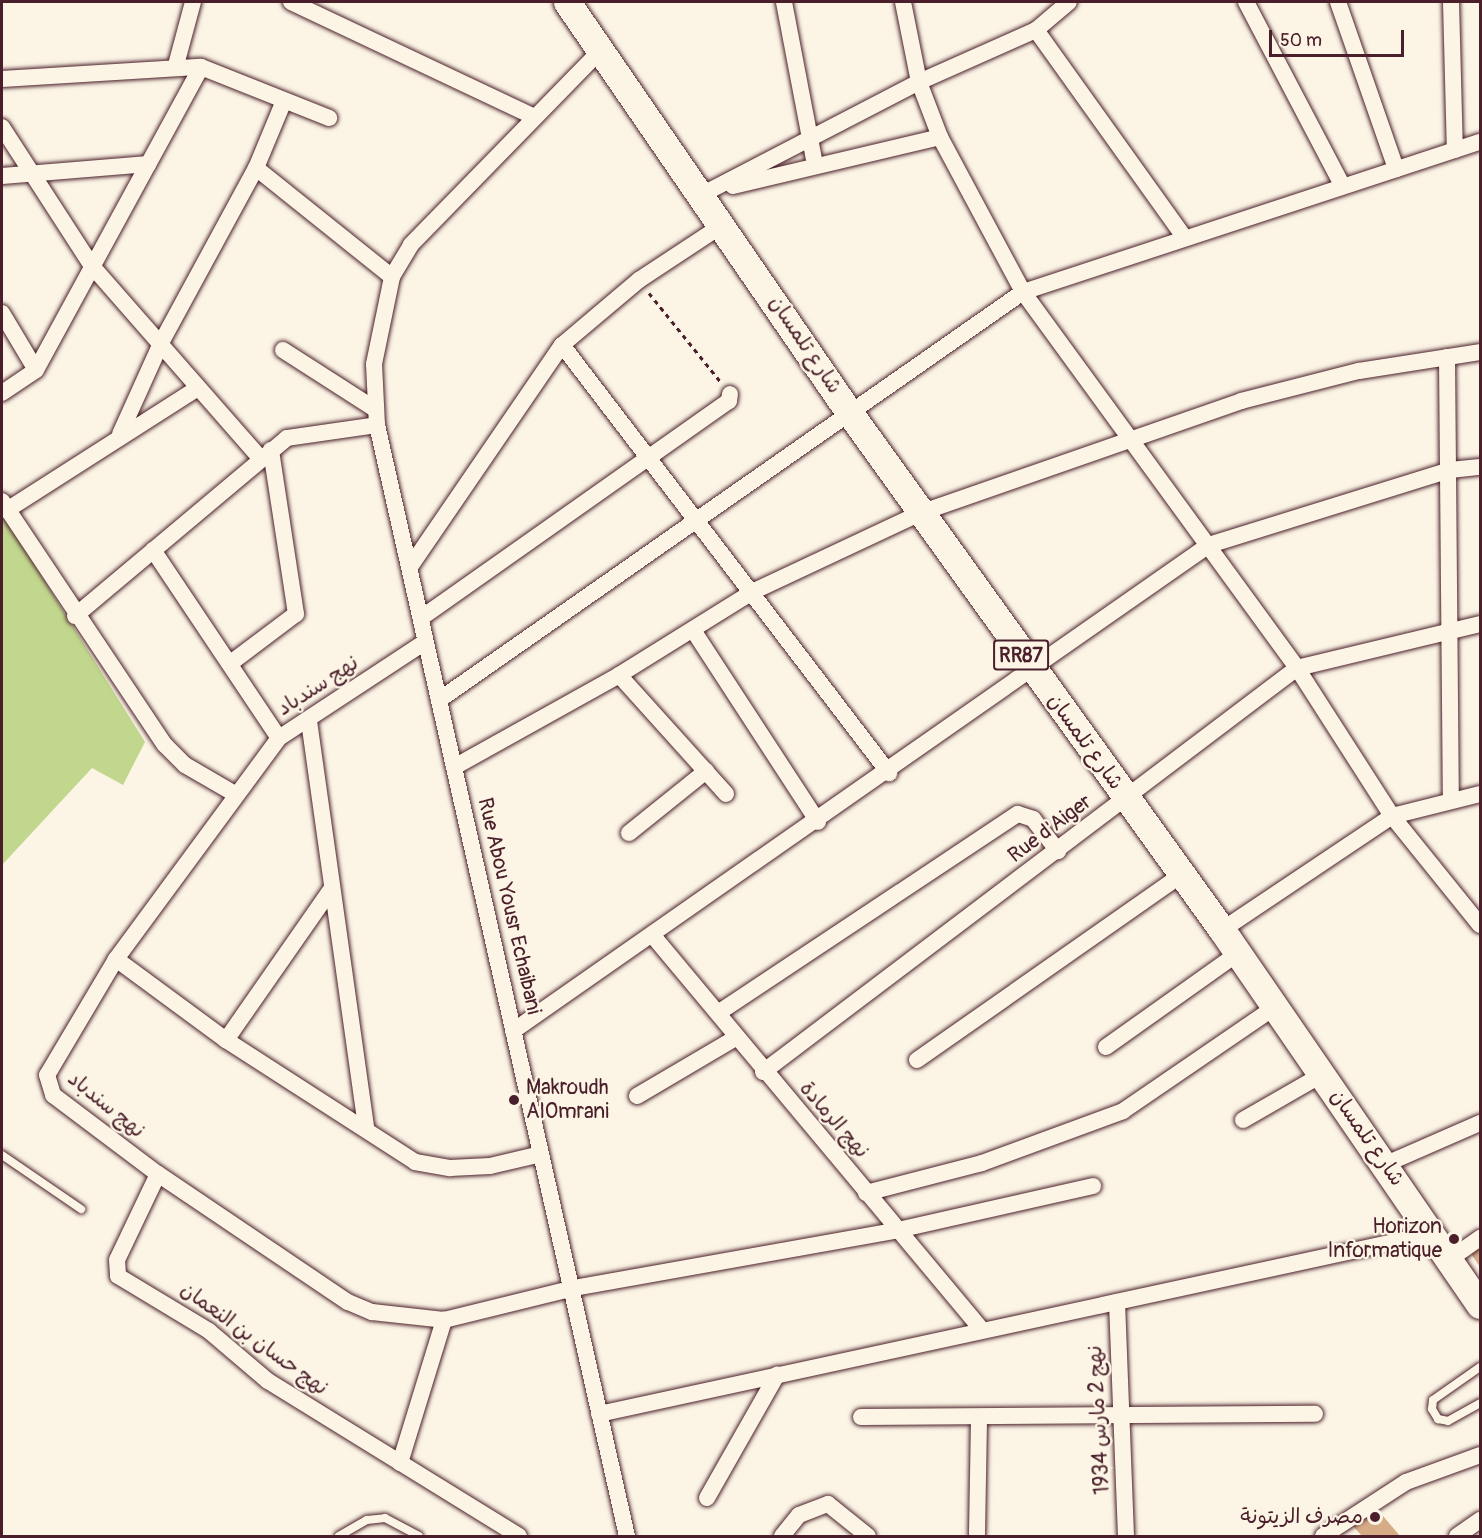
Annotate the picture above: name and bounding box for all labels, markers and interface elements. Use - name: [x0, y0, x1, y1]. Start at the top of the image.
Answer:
- scale bar: [1272, 18, 1407, 56]
- text: 50 m: [1280, 29, 1322, 52]
- street label: شارع تلمسان: [763, 291, 847, 399]
- road number: RR87: [992, 638, 1050, 672]
- street label: نهج سندباد: [273, 650, 363, 722]
- street label: شارع تلمسان: [1042, 689, 1128, 795]
- street label: Rue d'Aiger: [1003, 789, 1097, 869]
- street label: Rue Abou Yousr Echaibani: [472, 795, 546, 1017]
- street label: نهج سندباد: [62, 1066, 150, 1144]
- place label: Makroudh AlOmrani: [526, 1075, 609, 1125]
- street label: نهج الرمادة: [794, 1076, 874, 1164]
- street label: شارع تلمسان: [1324, 1085, 1410, 1191]
- marker: Makroudh AlOmrani: [507, 1093, 521, 1107]
- place label: Horizon Informatique: [1327, 1214, 1442, 1264]
- marker: Horizon Informatique: [1447, 1232, 1461, 1246]
- street label: نهج حسان بن النعمان: [175, 1277, 333, 1401]
- street label: نهج 2 مارس 1934: [1083, 1345, 1115, 1495]
- place label: مصرف الزيتونة: [1240, 1504, 1363, 1530]
- marker: مصرف الزيتونة: [1368, 1510, 1382, 1524]

